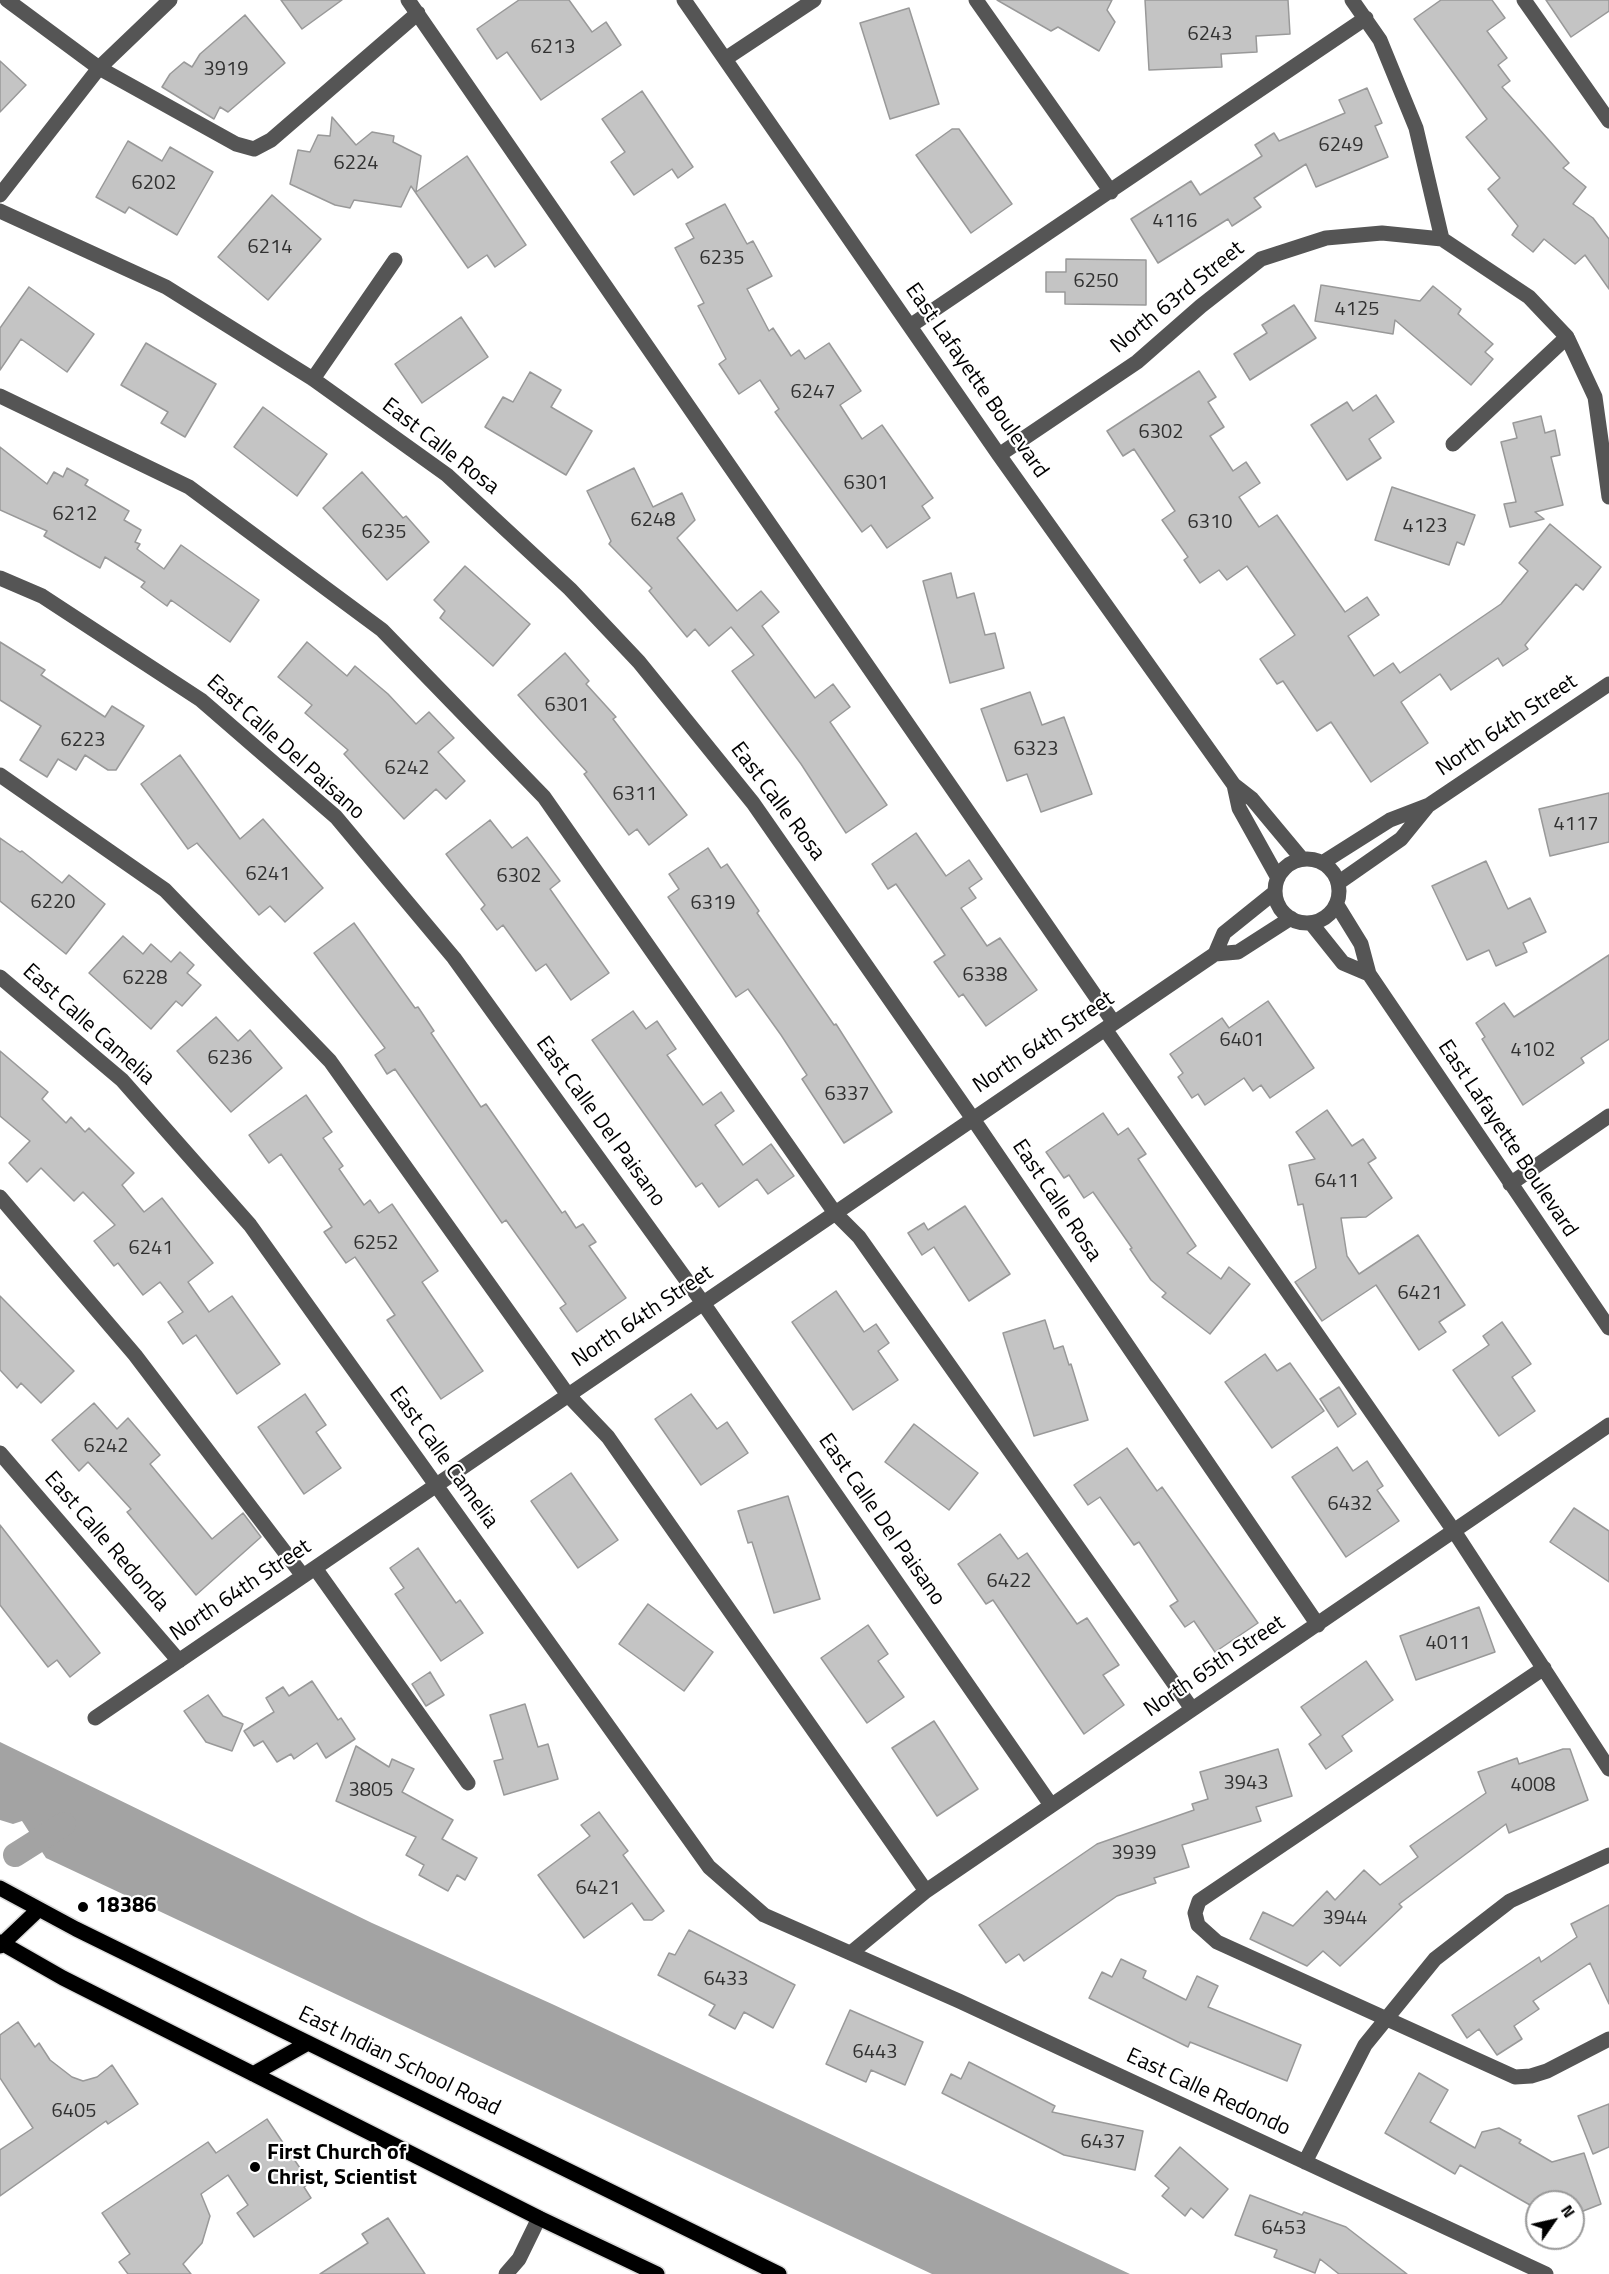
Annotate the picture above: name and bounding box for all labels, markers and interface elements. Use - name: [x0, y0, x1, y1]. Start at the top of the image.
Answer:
- house number: 6243: [1188, 23, 1232, 47]
- house number: 6213: [531, 36, 575, 60]
- house number: 3919: [204, 58, 248, 82]
- house number: 6249: [1319, 134, 1363, 158]
- house number: 6224: [334, 152, 378, 176]
- house number: 6202: [132, 172, 176, 196]
- house number: 4116: [1153, 210, 1197, 234]
- house number: 6214: [248, 236, 292, 260]
- street label: North 63rd Street: [1106, 236, 1250, 360]
- house number: 6235: [700, 247, 744, 271]
- house number: 6250: [1074, 270, 1118, 294]
- street label: East Lafayette Boulevard: [899, 278, 1053, 484]
- house number: 4125: [1335, 298, 1379, 322]
- house number: 6247: [791, 381, 835, 405]
- street label: East Calle Rosa: [376, 393, 504, 501]
- house number: 6302: [1139, 421, 1183, 445]
- house number: 6301: [844, 472, 888, 496]
- house number: 6212: [53, 503, 97, 527]
- house number: 6248: [631, 509, 675, 533]
- house number: 6310: [1188, 511, 1232, 535]
- house number: 4123: [1403, 515, 1447, 539]
- house number: 6235: [362, 521, 406, 545]
- street label: North 64th Street: [1432, 669, 1582, 783]
- street label: East Calle Del Paisano: [200, 670, 370, 826]
- house number: 6301: [545, 694, 589, 718]
- house number: 6223: [61, 729, 105, 753]
- street label: East Calle Rosa: [724, 738, 830, 866]
- house number: 6323: [1014, 738, 1058, 762]
- house number: 6242: [385, 757, 429, 781]
- house number: 6311: [613, 783, 657, 807]
- house number: 4117: [1554, 813, 1598, 837]
- house number: 6241: [246, 863, 290, 887]
- house number: 6302: [497, 865, 541, 889]
- house number: 6220: [31, 891, 75, 915]
- house number: 6319: [691, 892, 735, 916]
- street label: East Calle Camelia: [17, 959, 159, 1091]
- house number: 6338: [963, 964, 1007, 988]
- house number: 6228: [123, 967, 167, 991]
- street label: North 64th Street: [969, 986, 1119, 1100]
- house number: 6401: [1220, 1029, 1264, 1053]
- street label: East Calle Del Paisano: [529, 1032, 671, 1212]
- street label: East Lafayette Boulevard: [1431, 1036, 1583, 1242]
- house number: 4102: [1511, 1039, 1555, 1063]
- house number: 6236: [208, 1047, 252, 1071]
- house number: 6337: [825, 1083, 869, 1107]
- street label: East Calle Rosa: [1006, 1135, 1106, 1267]
- house number: 6411: [1315, 1170, 1359, 1194]
- house number: 6252: [354, 1232, 398, 1256]
- house number: 6241: [129, 1237, 173, 1261]
- street label: North 64th Street: [568, 1260, 718, 1374]
- house number: 6421: [1398, 1282, 1442, 1306]
- street label: East Calle Camelia: [383, 1382, 503, 1534]
- street label: East Calle Del Paisano: [812, 1429, 950, 1611]
- house number: 6242: [84, 1435, 128, 1459]
- street label: East Calle Redonda: [38, 1466, 174, 1618]
- house number: 6432: [1328, 1493, 1372, 1517]
- street label: North 64th Street: [166, 1534, 316, 1648]
- house number: 6422: [987, 1570, 1031, 1594]
- street label: North 65th Street: [1140, 1610, 1290, 1724]
- house number: 4011: [1426, 1632, 1470, 1656]
- house number: 3943: [1224, 1772, 1268, 1796]
- house number: 4008: [1511, 1774, 1555, 1798]
- house number: 3805: [349, 1779, 393, 1803]
- house number: 3939: [1112, 1842, 1156, 1866]
- house number: 6421: [576, 1877, 620, 1901]
- place label: 18386: [95, 1894, 157, 1920]
- marker: 18386: [76, 1900, 90, 1914]
- house number: 3944: [1323, 1907, 1367, 1931]
- house number: 6433: [704, 1968, 748, 1992]
- street label: East Indian School Road: [294, 2002, 504, 2122]
- house number: 6443: [853, 2041, 897, 2065]
- street label: East Calle Redondo: [1122, 2043, 1294, 2143]
- house number: 6405: [52, 2100, 96, 2124]
- house number: 6437: [1081, 2131, 1125, 2155]
- place label: First Church of Christ, Scientist: [267, 2141, 417, 2192]
- marker: First Church of Christ, Scientist: [248, 2160, 262, 2174]
- north arrow: [1525, 2190, 1585, 2250]
- text: N: [1555, 2200, 1581, 2222]
- house number: 6453: [1262, 2217, 1306, 2241]

